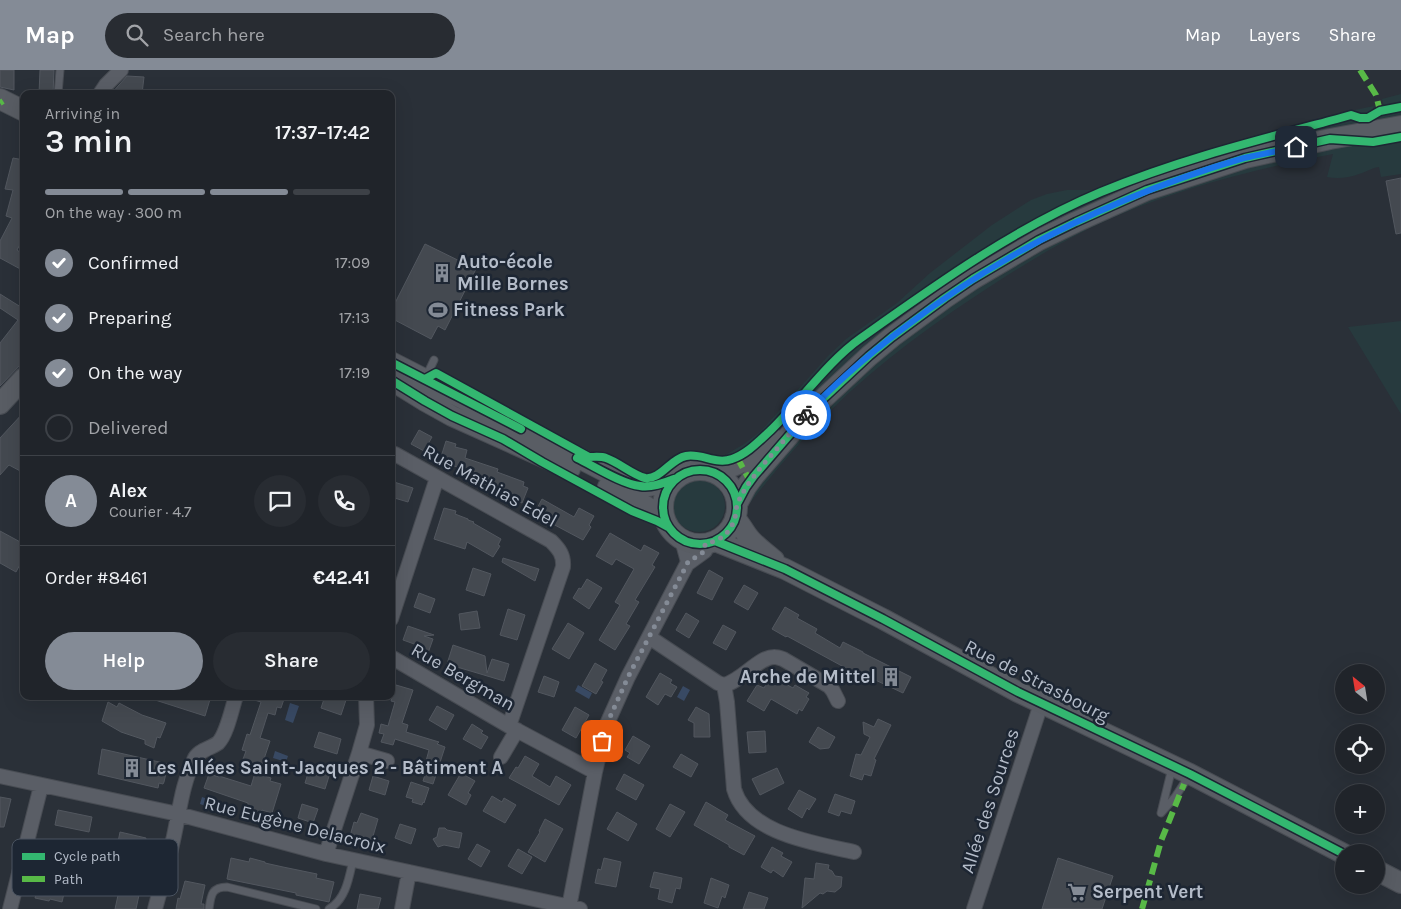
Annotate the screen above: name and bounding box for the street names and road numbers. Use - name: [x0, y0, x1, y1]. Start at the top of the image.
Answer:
- street label: Rue Mathias Edel: [419, 440, 561, 532]
- street label: Rue de Strasbourg: [961, 635, 1113, 727]
- street label: Rue Bergman: [407, 638, 519, 716]
- street label: Allée des Sources: [956, 726, 1024, 876]
- street label: Rue Eugène Delacroix: [202, 792, 388, 858]

